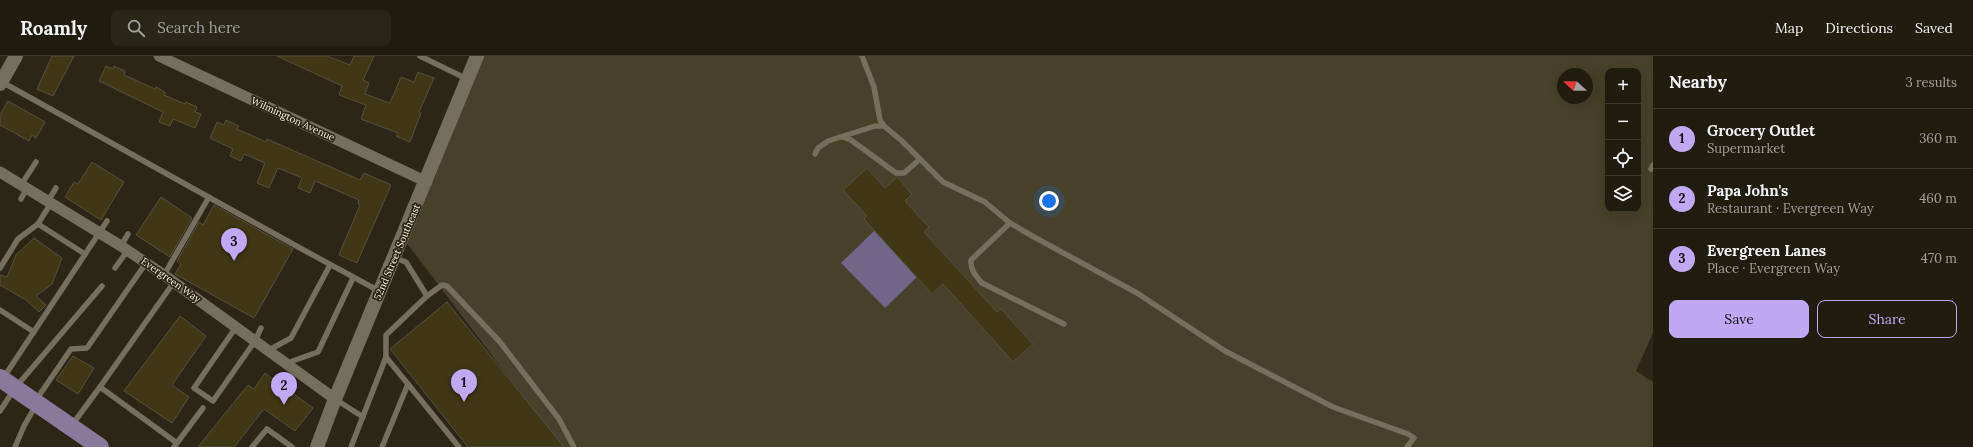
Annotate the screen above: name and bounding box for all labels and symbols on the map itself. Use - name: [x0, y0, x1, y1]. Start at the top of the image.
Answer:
- north arrow: [1557, 68, 1593, 104]
- street label: Wilmington Avenue: [249, 94, 338, 144]
- your location: [1039, 191, 1059, 211]
- street label: 52nd Street Southeast: [371, 202, 423, 302]
- pin: 3: [221, 228, 247, 261]
- street label: Evergreen Way: [139, 255, 204, 306]
- pin: 1: [451, 369, 477, 402]
- pin: 2: [271, 372, 297, 405]

